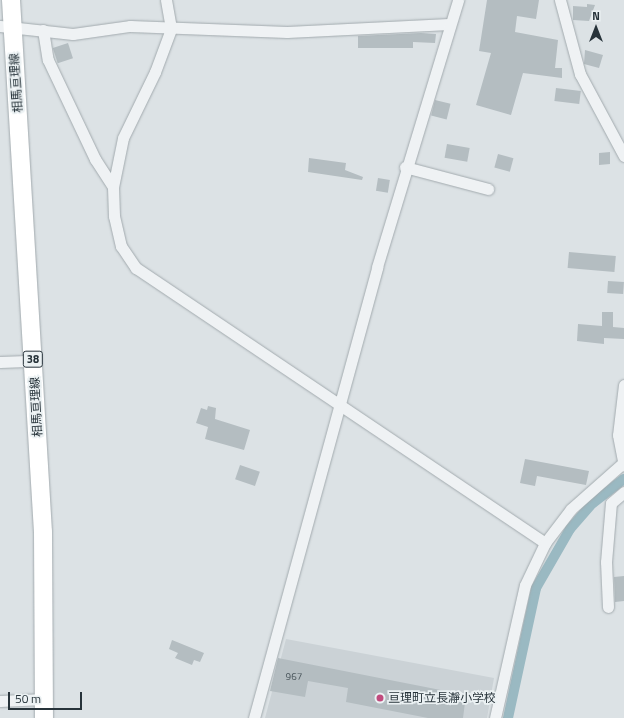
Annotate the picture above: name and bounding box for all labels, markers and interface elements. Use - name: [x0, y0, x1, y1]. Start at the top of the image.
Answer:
- north arrow: [576, 8, 616, 48]
- text: N: [592, 8, 600, 24]
- street label: 相馬亘理線: [7, 53, 25, 113]
- road number: 38: [22, 350, 44, 368]
- street label: 相馬亘理線: [27, 377, 45, 437]
- house number: 967: [286, 671, 302, 683]
- scale bar: [10, 684, 84, 710]
- text: 50 m: [15, 689, 41, 708]
- place label: 亘理町立長瀞小学校: [388, 691, 496, 705]
- marker: 亘理町立長瀞小学校: [375, 693, 385, 703]

